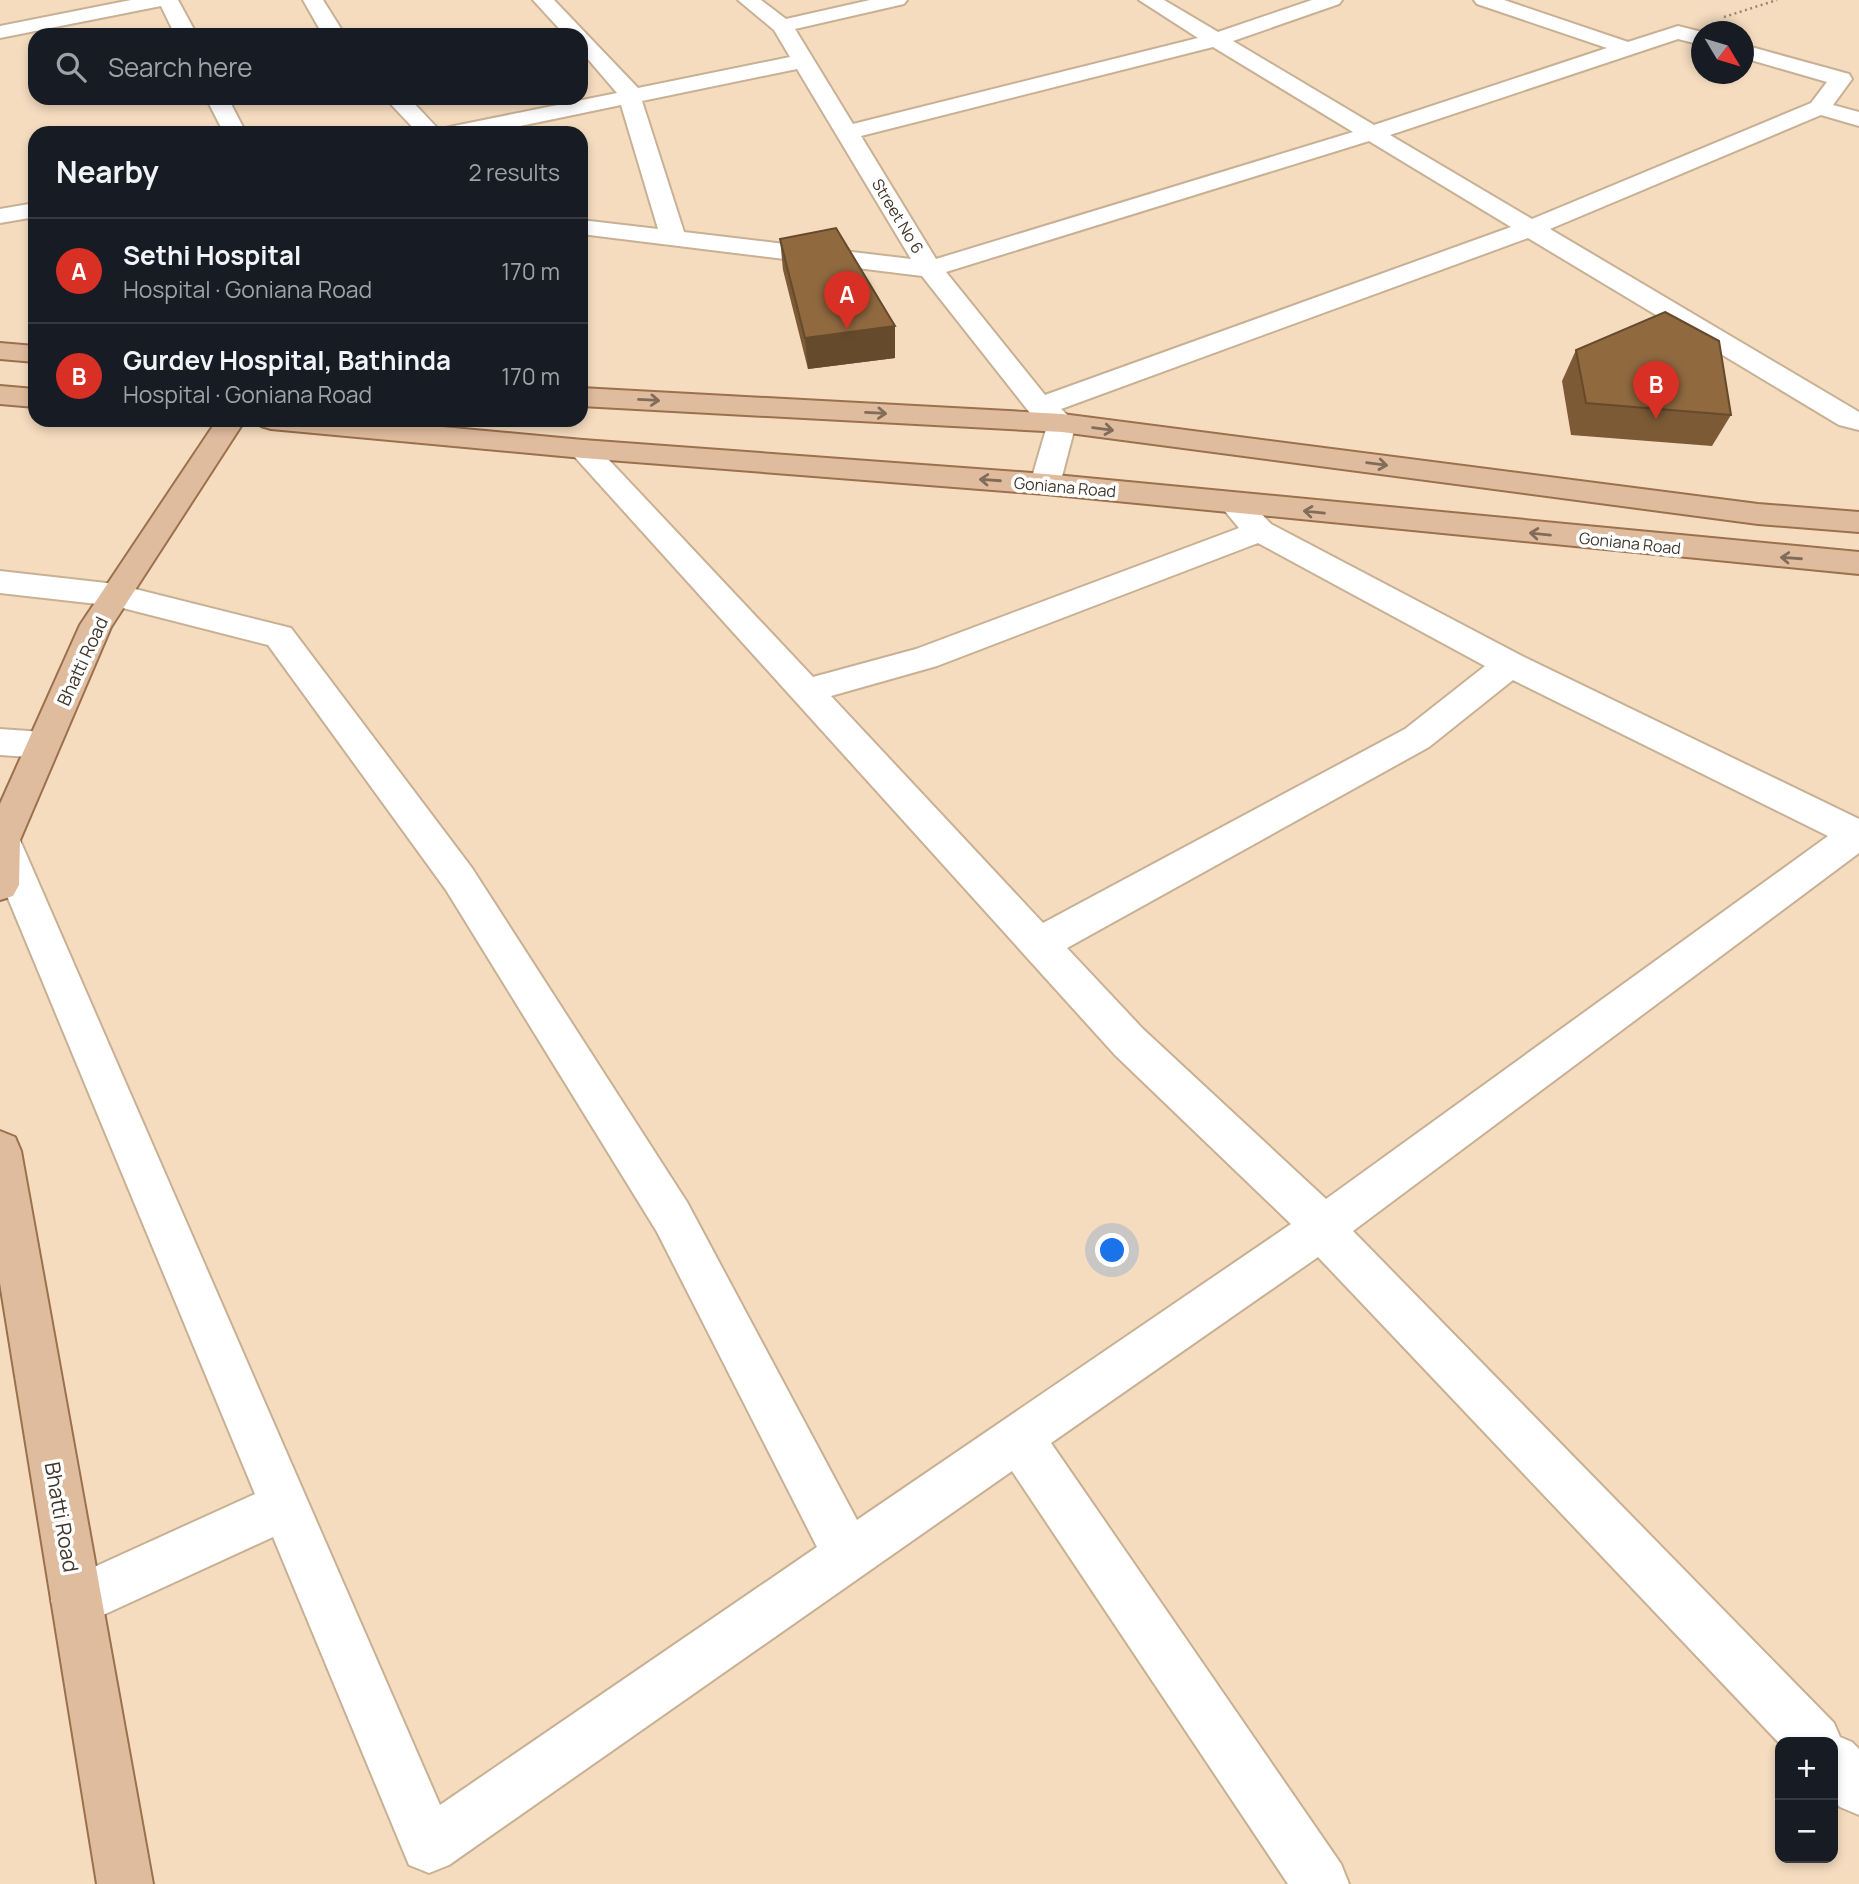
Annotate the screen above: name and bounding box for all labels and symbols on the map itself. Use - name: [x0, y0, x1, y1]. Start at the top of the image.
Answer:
- north arrow: [1691, 21, 1754, 84]
- street label: Street No 6: [867, 174, 929, 258]
- pin: A: [824, 271, 870, 329]
- pin: B: [1633, 361, 1679, 419]
- one-way arrow: [637, 394, 660, 407]
- one-way arrow: [865, 407, 887, 420]
- one-way arrow: [1091, 422, 1114, 435]
- one-way arrow: [1366, 458, 1388, 471]
- street label: Goniana Road: [1013, 472, 1117, 502]
- one-way arrow: [979, 473, 1001, 486]
- one-way arrow: [1303, 505, 1325, 518]
- one-way arrow: [1529, 527, 1552, 540]
- street label: Goniana Road: [1578, 527, 1682, 559]
- one-way arrow: [1780, 551, 1803, 564]
- street label: Bhatti Road: [51, 613, 113, 709]
- your location: [1095, 1233, 1129, 1267]
- street label: Bhatti Road: [39, 1460, 85, 1574]

